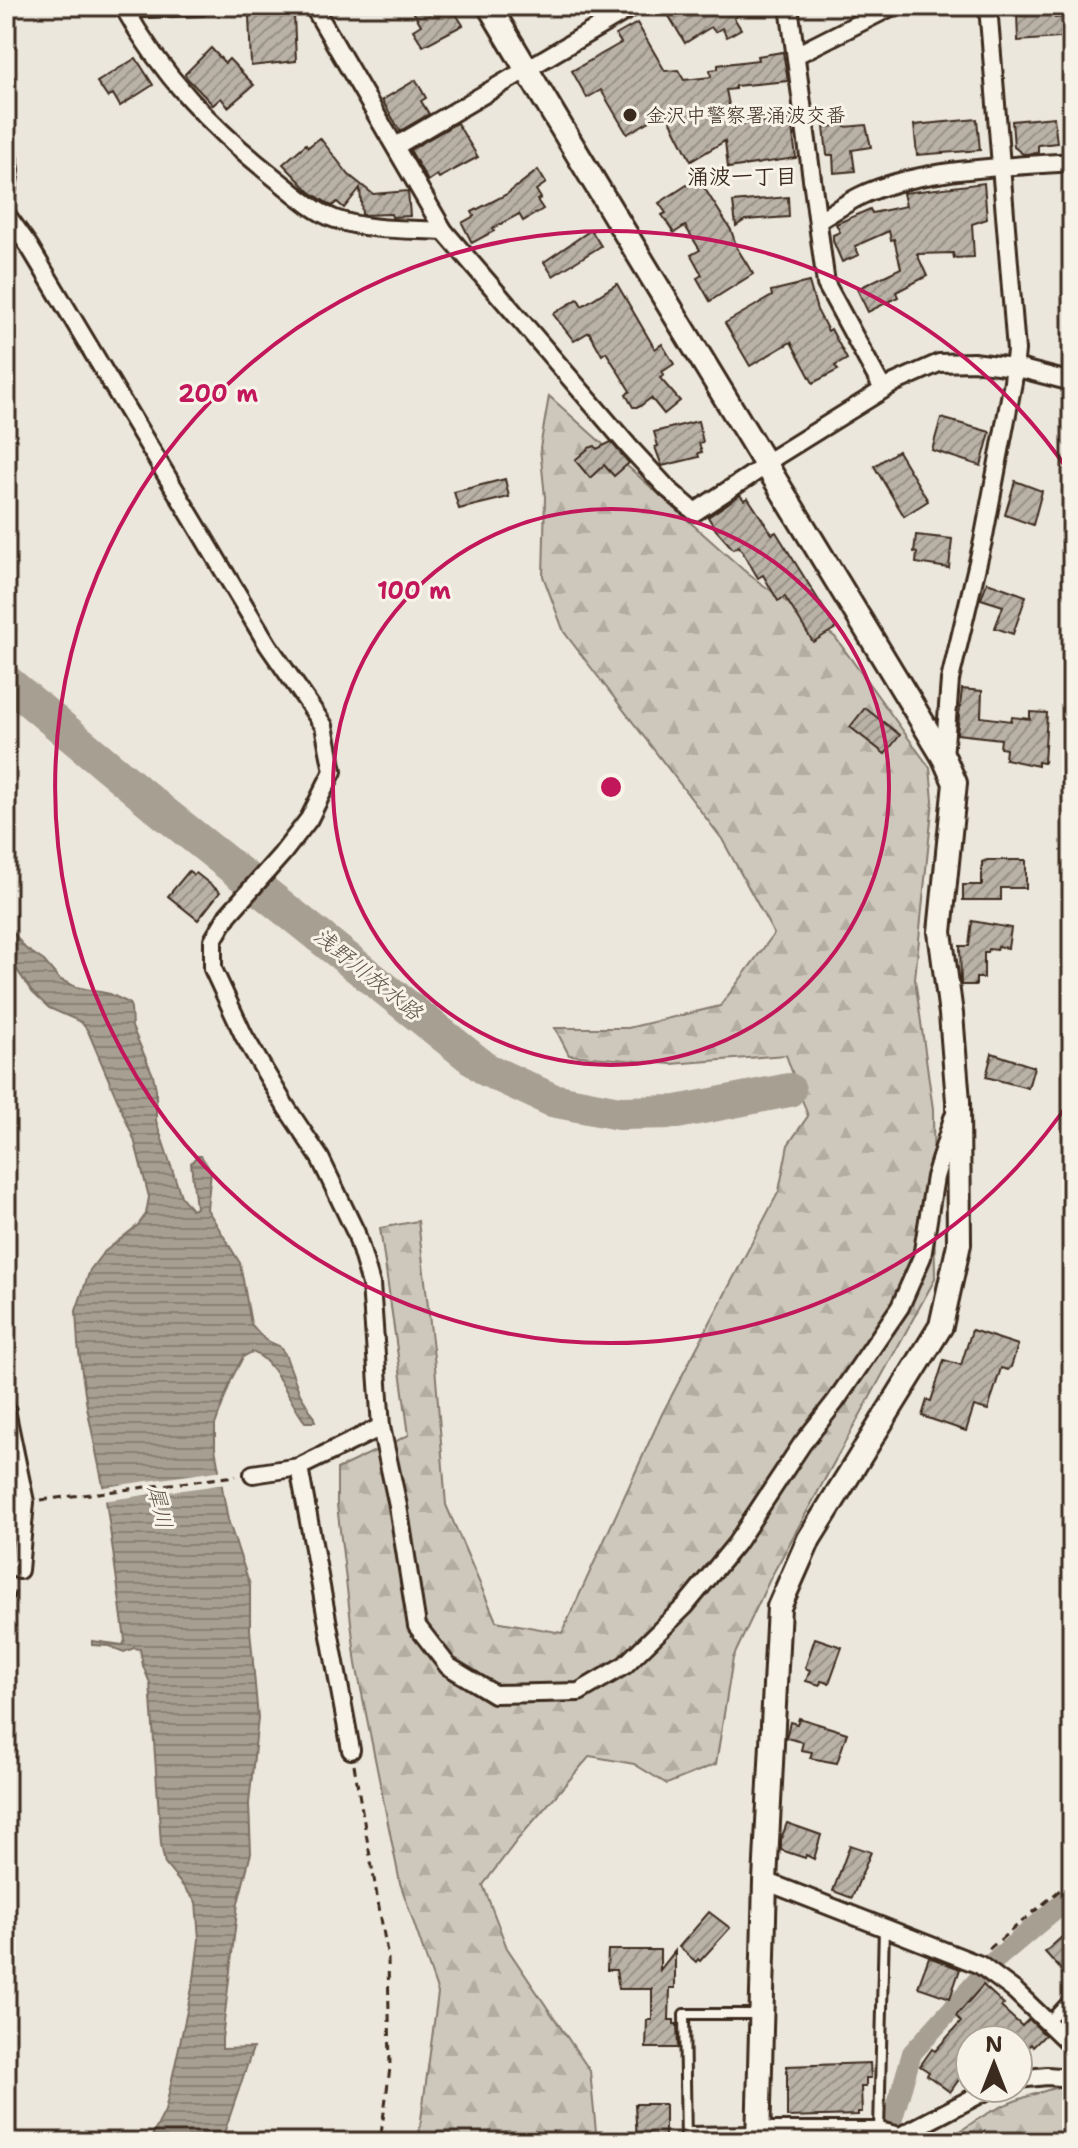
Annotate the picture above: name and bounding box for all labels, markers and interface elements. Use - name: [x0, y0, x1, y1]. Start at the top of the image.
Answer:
- place label: 金沢中警察署涌波交番: [646, 102, 846, 128]
- marker: 金沢中警察署涌波交番: [621, 106, 639, 124]
- district label: 涌波一丁目: [687, 162, 797, 191]
- text: 200 m: [178, 378, 258, 410]
- text: 100 m: [377, 575, 451, 607]
- centre of rings: [597, 773, 625, 801]
- water label: 浅野川放水路: [308, 921, 430, 1028]
- water label: 犀川: [141, 1482, 179, 1532]
- north arrow: [954, 2024, 1034, 2104]
- text: N: [985, 2030, 1003, 2059]

